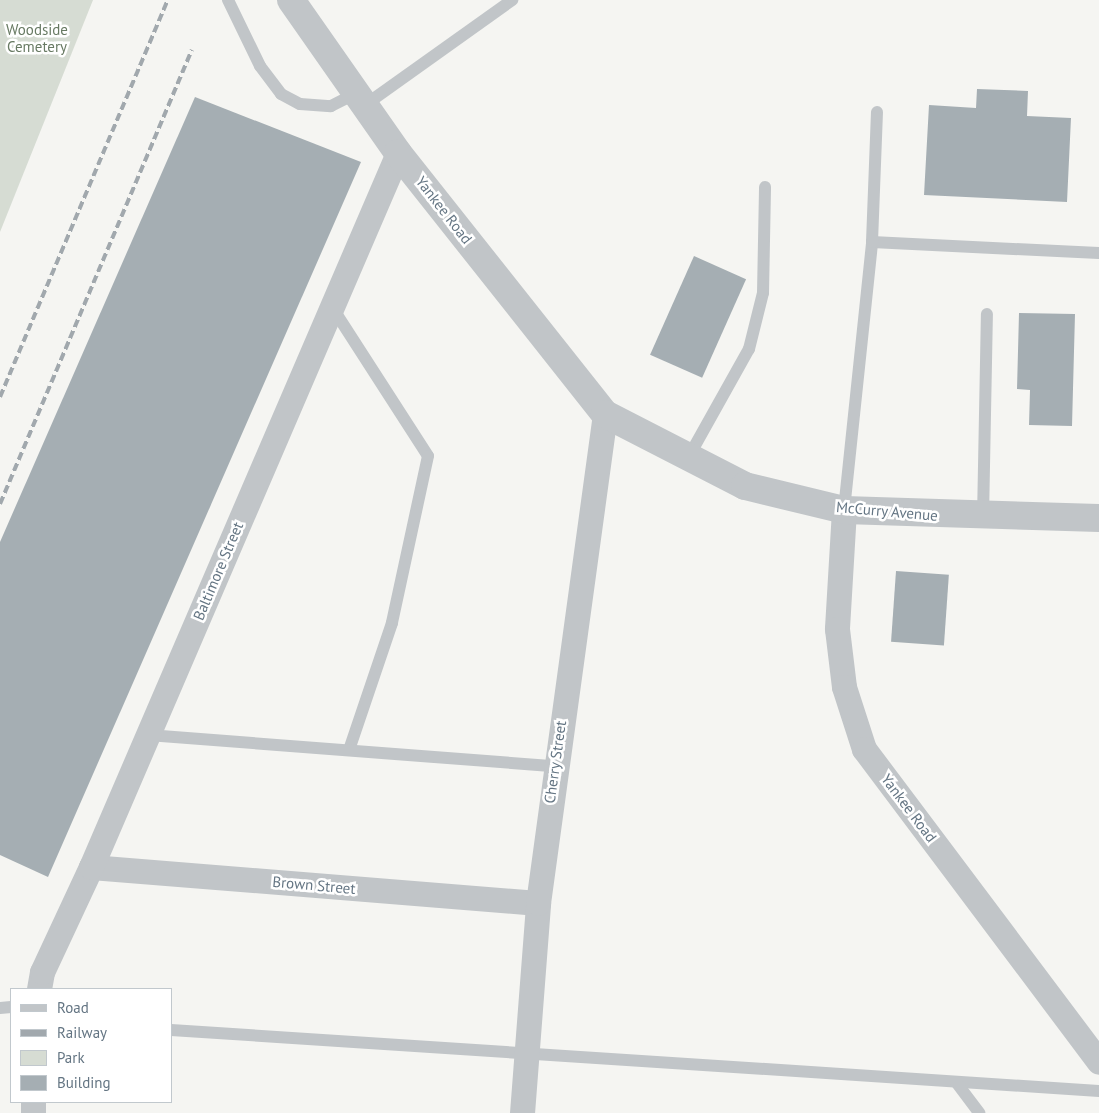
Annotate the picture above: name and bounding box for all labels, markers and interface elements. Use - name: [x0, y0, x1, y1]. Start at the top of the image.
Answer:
- park label: Woodside Cemetery: [6, 20, 68, 55]
- street label: Yankee Road: [412, 173, 476, 247]
- street label: McCurry Avenue: [835, 498, 939, 524]
- street label: Baltimore Street: [189, 519, 247, 623]
- street label: Cherry Street: [540, 719, 570, 805]
- street label: Yankee Road: [878, 770, 940, 846]
- street label: Brown Street: [272, 872, 356, 898]
- legend: [10, 988, 172, 1103]
- text: Road: [57, 998, 89, 1017]
- text: Railway: [57, 1023, 107, 1042]
- text: Park: [57, 1048, 85, 1067]
- text: Building: [57, 1073, 111, 1092]

